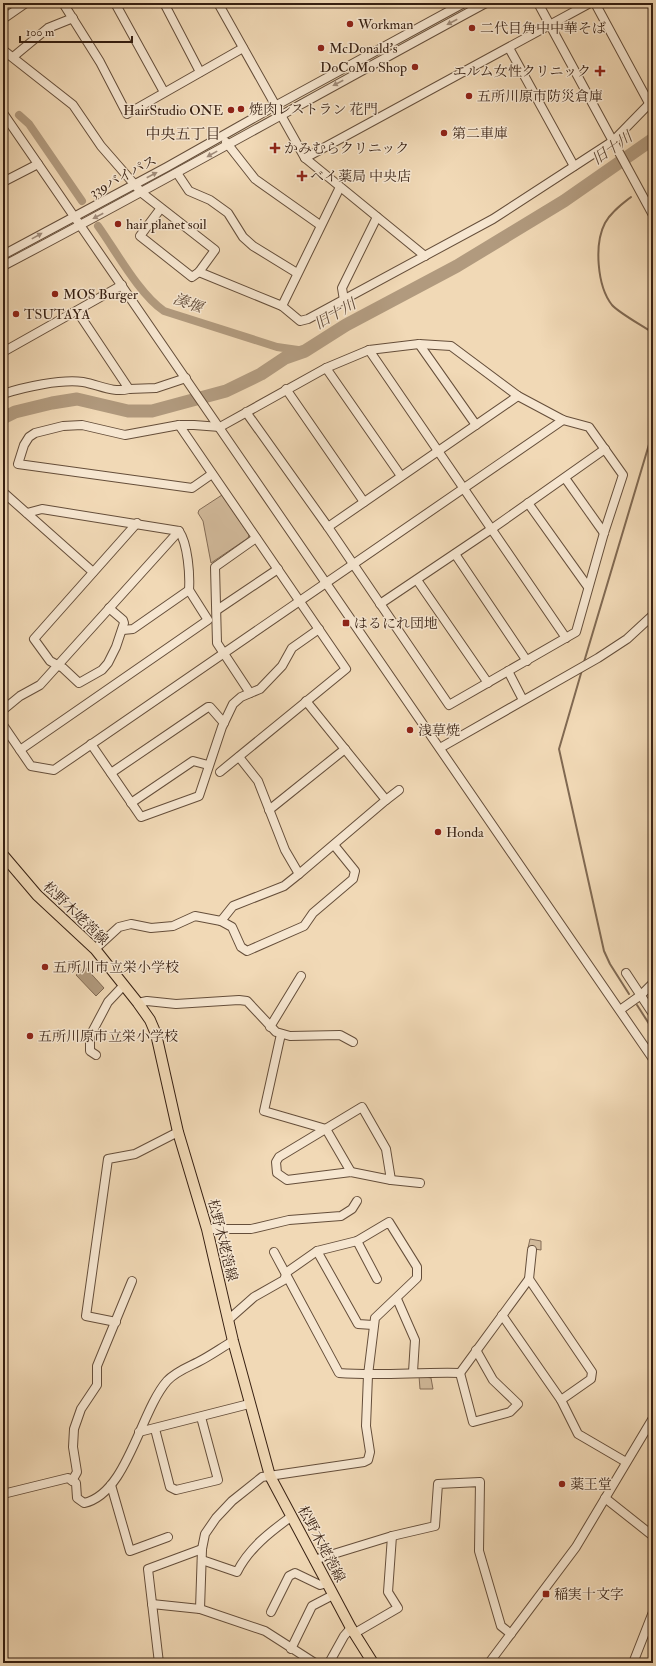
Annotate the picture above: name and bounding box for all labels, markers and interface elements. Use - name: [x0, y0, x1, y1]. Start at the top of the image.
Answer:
- place label: Workman: [357, 16, 413, 33]
- scale bar: [20, 18, 132, 44]
- one-way arrow: [446, 18, 458, 25]
- marker: Workman: [345, 19, 355, 29]
- place label: 二代目角中中華そば: [480, 20, 606, 37]
- marker: 二代目角中中華そば: [467, 23, 477, 33]
- text: 100 m: [26, 25, 55, 40]
- place label: McDonald's: [329, 40, 398, 57]
- marker: McDonald's: [316, 43, 326, 53]
- place label: DoCoMo Shop: [320, 59, 407, 77]
- marker: DoCoMo Shop: [410, 62, 420, 72]
- place label: エルム女性クリニック: [452, 63, 591, 80]
- marker: エルム女性クリニック: [594, 65, 606, 77]
- one-way arrow: [332, 80, 343, 87]
- place label: 五所川原市防災倉庫: [477, 88, 603, 105]
- marker: 五所川原市防災倉庫: [464, 91, 474, 101]
- place label: 焼肉レストラン 花門: [249, 101, 378, 118]
- place label: HairStudio ONE: [123, 102, 223, 119]
- marker: 焼肉レストラン 花門: [236, 104, 246, 114]
- marker: HairStudio ONE: [226, 105, 236, 115]
- district label: 中央五丁目: [145, 125, 221, 144]
- place label: 第二車庫: [452, 125, 508, 142]
- water label: 旧十川: [588, 127, 638, 169]
- marker: 第二車庫: [439, 128, 449, 138]
- place label: かみむらクリニック: [284, 140, 409, 157]
- marker: かみむらクリニック: [269, 142, 281, 154]
- one-way arrow: [206, 150, 218, 157]
- street label: 339バイパス: [87, 152, 160, 201]
- place label: ベイ薬局 中央店: [310, 168, 411, 185]
- marker: ベイ薬局 中央店: [297, 171, 307, 181]
- one-way arrow: [146, 172, 158, 178]
- one-way arrow: [92, 213, 104, 219]
- place label: hair planet soil: [126, 216, 207, 234]
- marker: hair planet soil: [113, 219, 123, 229]
- one-way arrow: [31, 232, 43, 239]
- place label: MOS Burger: [63, 286, 139, 303]
- marker: MOS Burger: [50, 289, 60, 299]
- water label: 湊堰: [170, 289, 208, 319]
- water label: 旧十川: [311, 294, 361, 334]
- place label: TSUTAYA: [24, 306, 91, 323]
- marker: TSUTAYA: [11, 309, 21, 319]
- place label: はるにれ団地: [354, 615, 438, 632]
- marker: はるにれ団地: [341, 618, 351, 628]
- place label: 浅草焼: [418, 722, 460, 739]
- marker: 浅草焼: [405, 725, 415, 735]
- place label: Honda: [446, 824, 484, 841]
- marker: Honda: [433, 827, 443, 837]
- street label: 松野木姥萢線: [40, 878, 112, 949]
- place label: 五所川市立栄小学校: [53, 959, 179, 976]
- marker: 五所川市立栄小学校: [40, 962, 50, 972]
- place label: 五所川原市立栄小学校: [38, 1028, 178, 1045]
- marker: 五所川原市立栄小学校: [25, 1031, 35, 1041]
- street label: 松野木姥萢線: [204, 1197, 241, 1283]
- place label: 薬王堂: [570, 1476, 612, 1493]
- marker: 薬王堂: [557, 1479, 567, 1489]
- street label: 松野木姥萢線: [294, 1503, 349, 1585]
- place label: 稲実十文字: [554, 1586, 624, 1603]
- marker: 稲実十文字: [541, 1589, 551, 1599]

